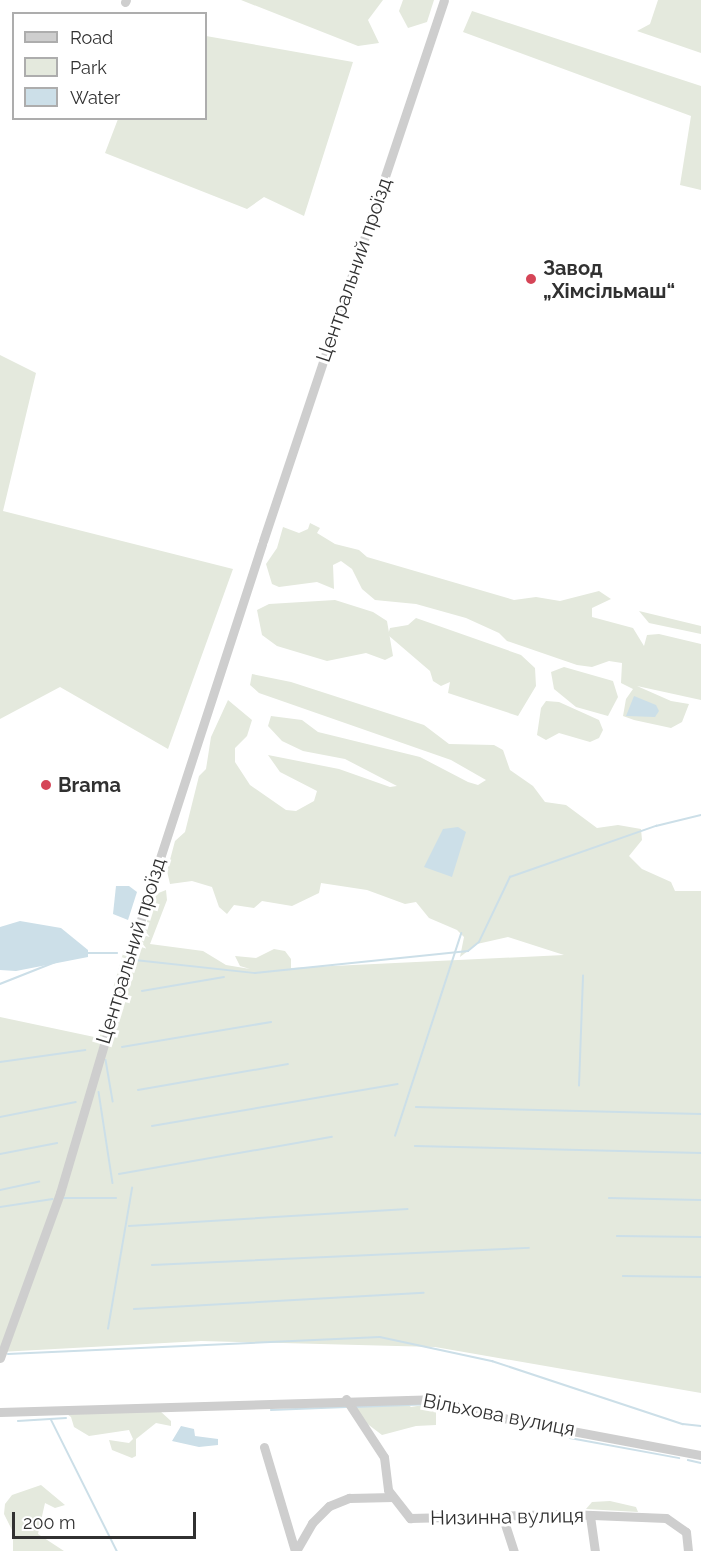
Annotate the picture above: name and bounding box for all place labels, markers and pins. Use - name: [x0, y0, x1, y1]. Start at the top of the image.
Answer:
- place label: Завод „Хімсільмаш“: [543, 256, 675, 303]
- marker: Завод „Хімсільмаш“: [524, 272, 538, 286]
- place label: Brama: [58, 773, 121, 797]
- marker: Brama: [39, 778, 53, 792]

